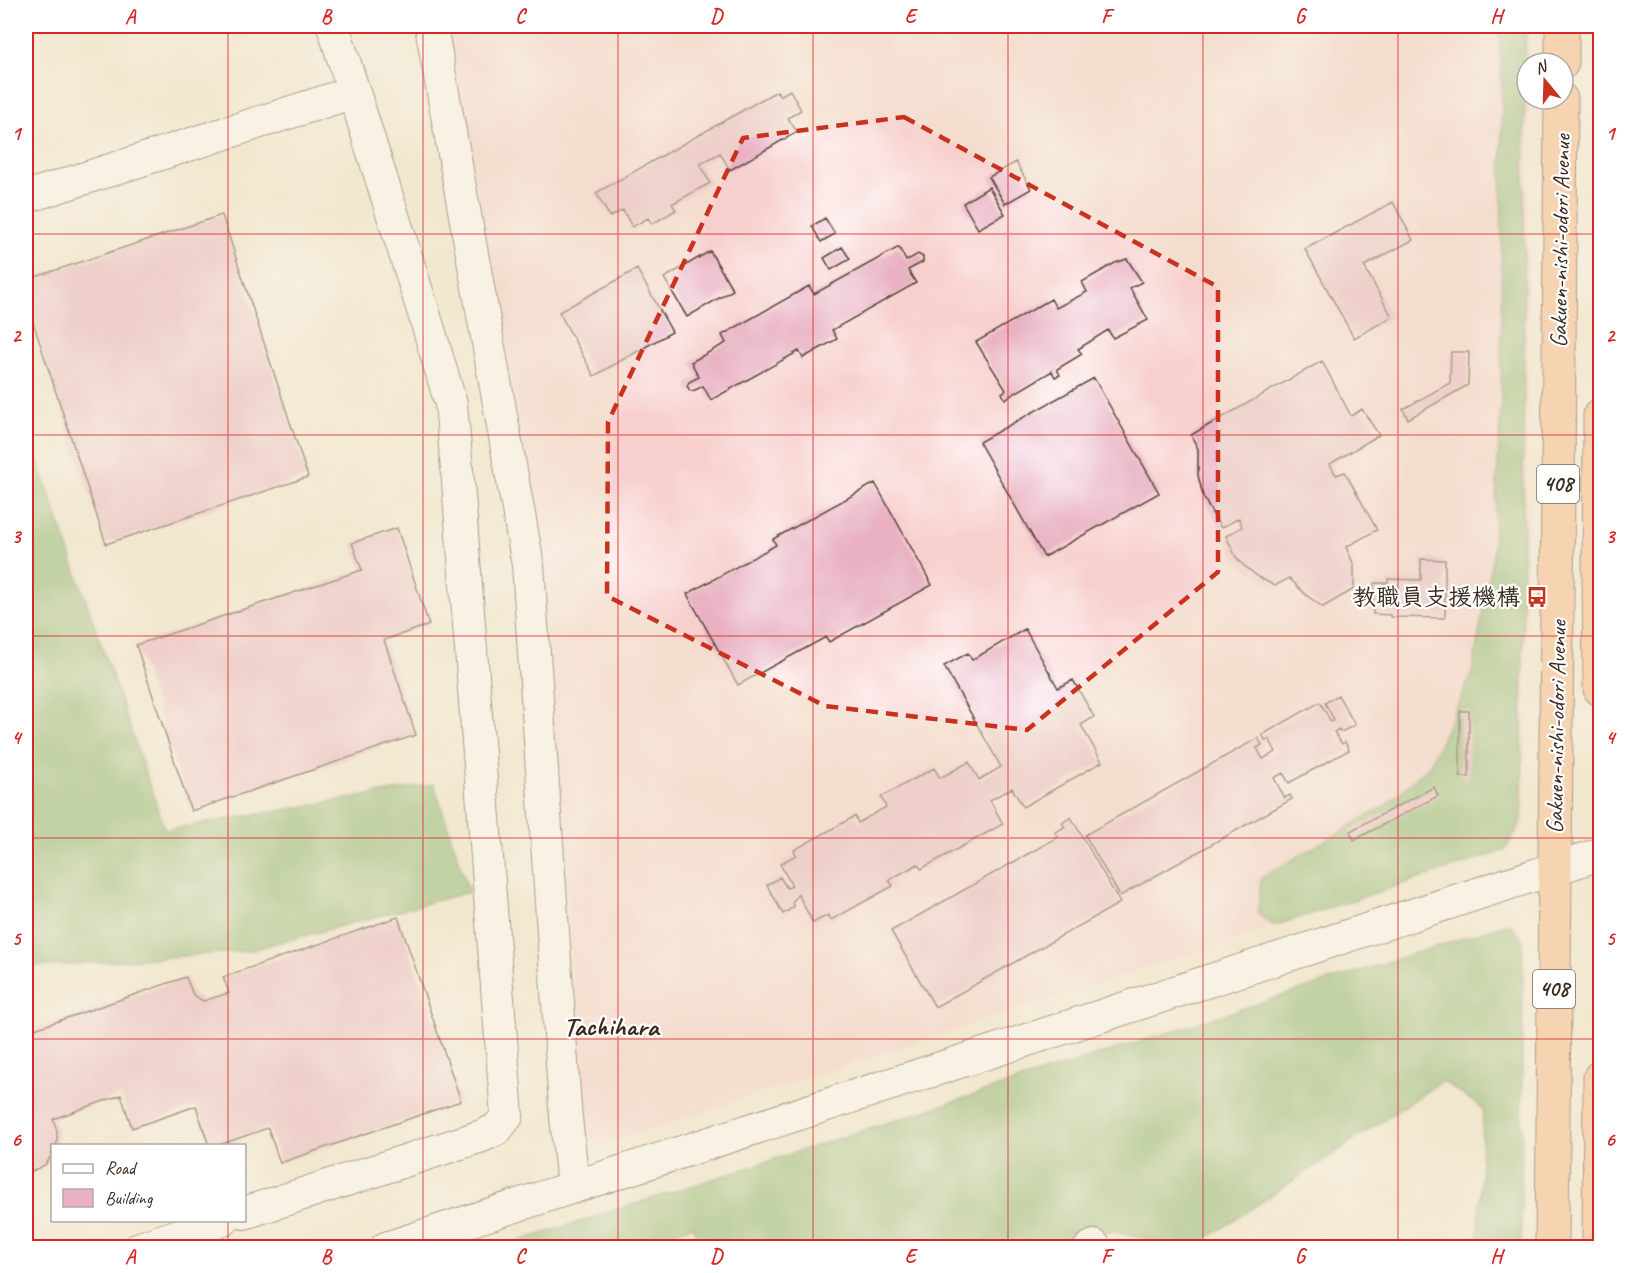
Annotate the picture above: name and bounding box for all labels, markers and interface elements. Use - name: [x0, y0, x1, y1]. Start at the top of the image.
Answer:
- text: A: [125, 4, 137, 29]
- text: B: [321, 4, 333, 29]
- text: C: [515, 4, 527, 29]
- text: D: [710, 4, 724, 29]
- text: E: [905, 4, 919, 29]
- text: F: [1101, 4, 1115, 29]
- text: G: [1295, 4, 1308, 29]
- text: H: [1490, 4, 1505, 29]
- north arrow: [1515, 51, 1575, 111]
- text: N: [1533, 56, 1551, 79]
- text: 1: [12, 121, 23, 146]
- text: 1: [1606, 121, 1617, 146]
- street label: Gakuen-nishi-odori Avenue: [1543, 132, 1577, 348]
- text: 2: [12, 323, 23, 348]
- text: 2: [1606, 323, 1617, 348]
- road number: 408: [1537, 465, 1579, 503]
- text: 3: [12, 524, 23, 549]
- text: 3: [1606, 524, 1617, 549]
- place label: 教職員支援機構: [1352, 582, 1520, 612]
- bus stop icon: 教職員支援機構: [1525, 585, 1549, 609]
- street label: Gakuen-nishi-odori Avenue: [1539, 618, 1573, 834]
- text: 4: [12, 725, 24, 750]
- text: 4: [1606, 725, 1618, 750]
- text: 5: [12, 926, 23, 951]
- text: 5: [1606, 926, 1617, 951]
- road number: 408: [1533, 970, 1575, 1008]
- district label: Tachihara: [563, 1009, 660, 1043]
- text: 6: [11, 1127, 22, 1152]
- text: 6: [1605, 1127, 1616, 1152]
- legend: [51, 1144, 246, 1222]
- text: Road: [105, 1157, 138, 1179]
- text: Building: [105, 1187, 154, 1209]
- text: A: [125, 1244, 137, 1269]
- text: B: [321, 1244, 333, 1269]
- text: C: [515, 1244, 527, 1269]
- text: D: [710, 1244, 724, 1269]
- text: E: [905, 1244, 919, 1269]
- text: F: [1101, 1244, 1115, 1269]
- text: G: [1295, 1244, 1308, 1269]
- text: H: [1490, 1244, 1505, 1269]

